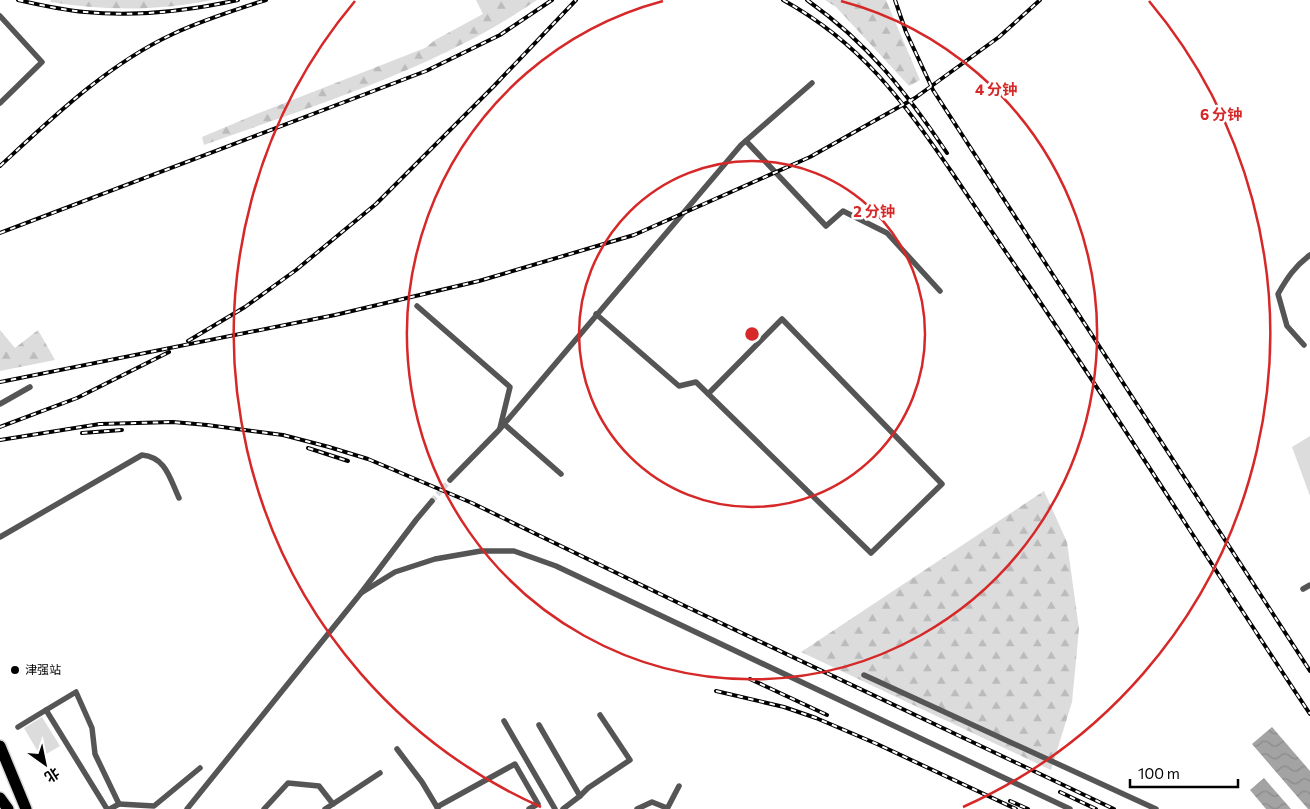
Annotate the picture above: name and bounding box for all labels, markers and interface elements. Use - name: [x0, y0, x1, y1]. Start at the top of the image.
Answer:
- text: 4 分钟: [975, 80, 1017, 98]
- text: 6 分钟: [1200, 105, 1242, 123]
- text: 2 分钟: [853, 202, 895, 220]
- centre of rings: [743, 325, 761, 343]
- place label: 津强站: [25, 662, 61, 676]
- marker: 津强站: [9, 664, 21, 676]
- north arrow: [20, 739, 70, 789]
- scale bar: [1130, 756, 1238, 788]
- text: 北: [42, 764, 63, 786]
- text: 100 m: [1138, 764, 1180, 782]

